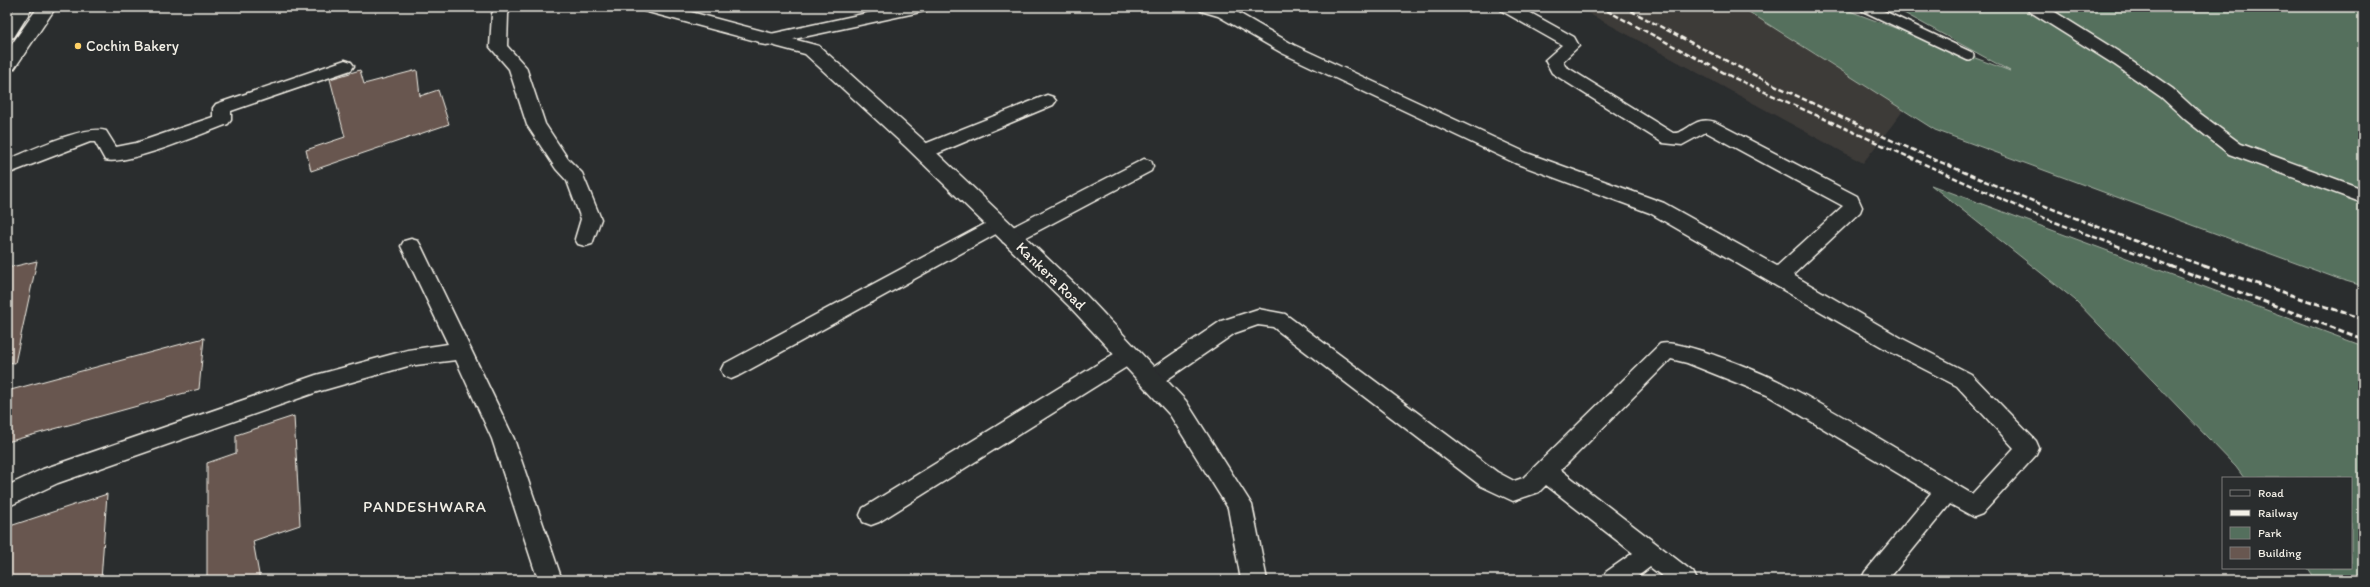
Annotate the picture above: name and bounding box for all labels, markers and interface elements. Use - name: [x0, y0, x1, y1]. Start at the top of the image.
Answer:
- place label: Cochin Bakery: [86, 37, 179, 55]
- marker: Cochin Bakery: [73, 41, 83, 51]
- street label: Kankera Road: [1012, 238, 1090, 314]
- legend: [2222, 477, 2352, 569]
- text: Road: [2258, 486, 2284, 500]
- district label: PANDESHWARA: [363, 497, 487, 516]
- text: Railway: [2258, 506, 2298, 520]
- text: Park: [2258, 526, 2282, 540]
- text: Building: [2258, 546, 2302, 560]

